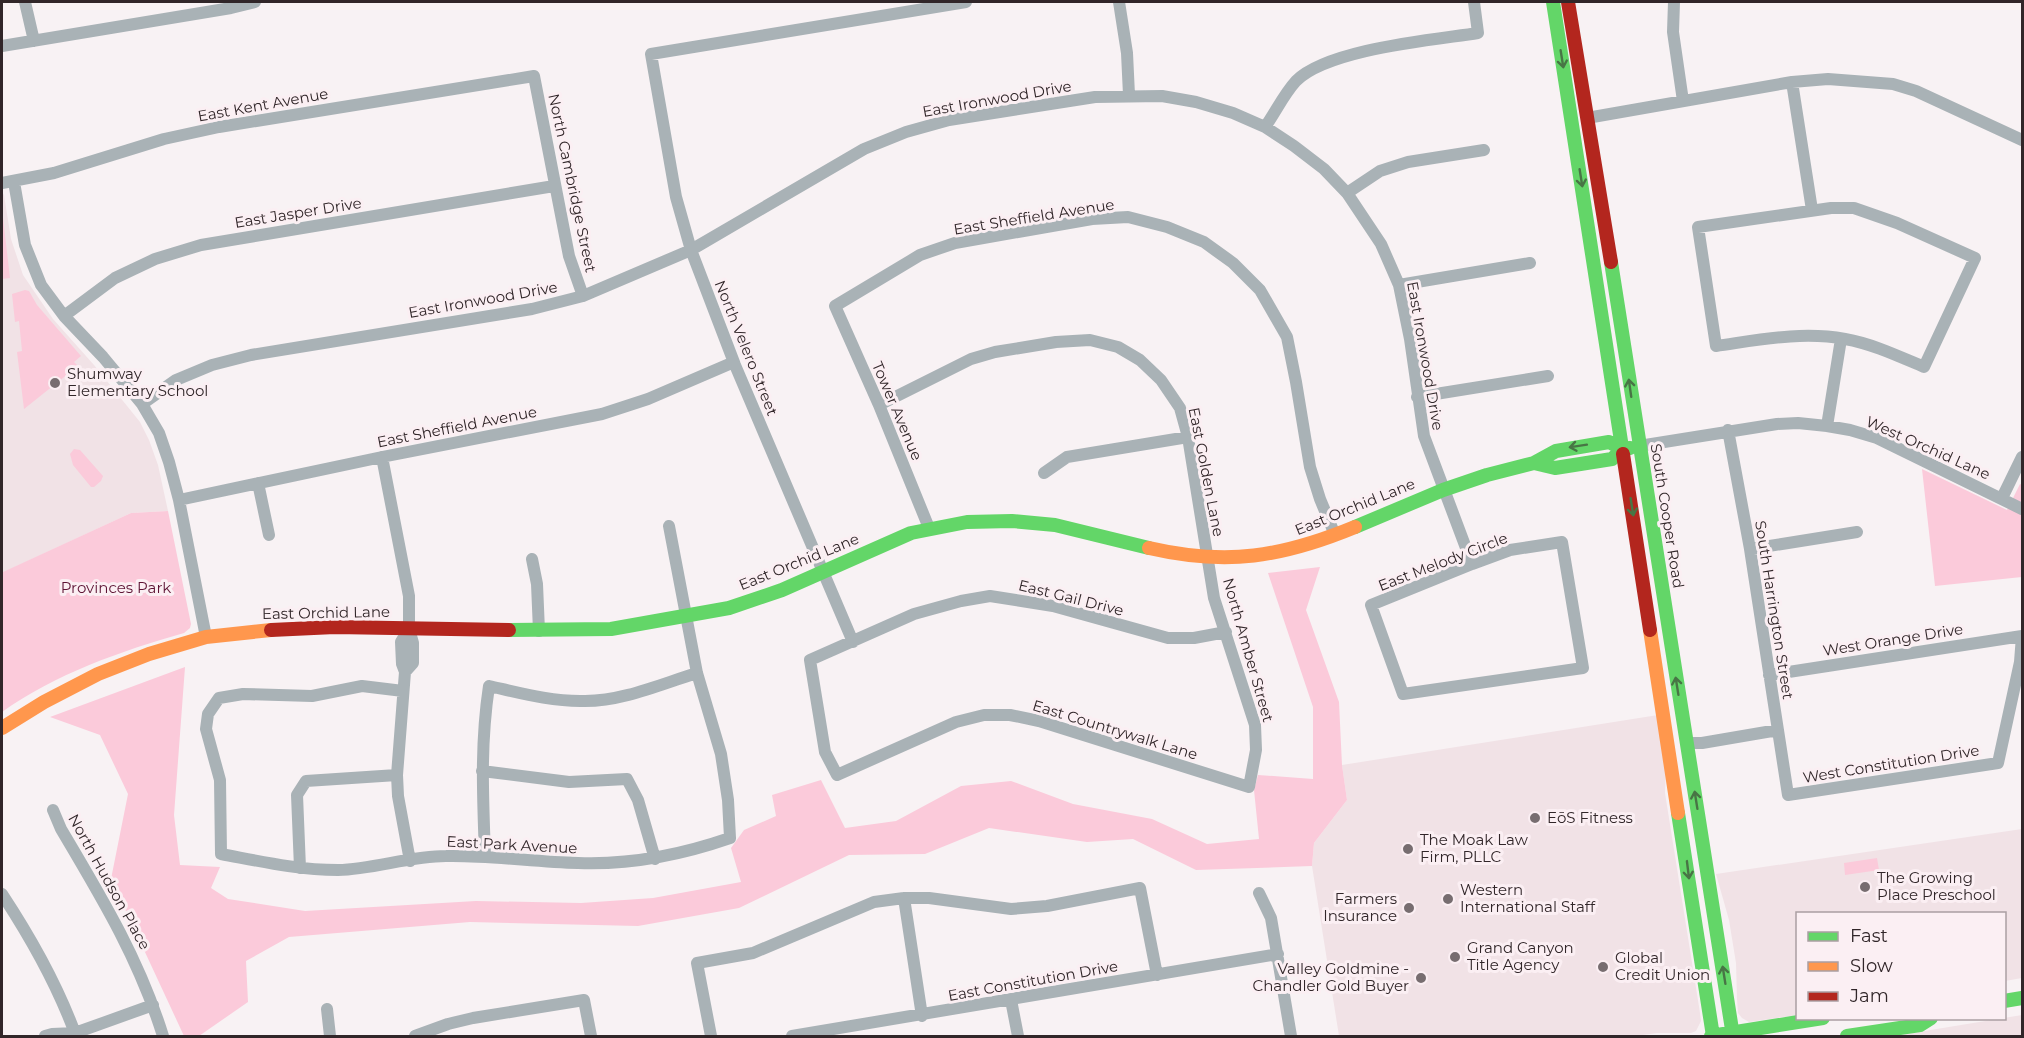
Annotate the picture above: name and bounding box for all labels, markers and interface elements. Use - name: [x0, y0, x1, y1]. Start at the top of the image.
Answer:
- one-way arrow: [1557, 49, 1568, 69]
- street label: East Ironwood Drive: [921, 76, 1073, 121]
- street label: East Kent Avenue: [196, 84, 330, 125]
- street label: North Cambridge Street: [544, 92, 601, 274]
- one-way arrow: [1575, 168, 1586, 188]
- street label: East Jasper Drive: [233, 193, 363, 232]
- street label: East Sheffield Avenue: [952, 194, 1116, 239]
- street label: East Ironwood Drive: [407, 277, 559, 322]
- street label: North Velero Street: [711, 277, 782, 418]
- street label: East Ironwood Drive: [1403, 280, 1448, 432]
- street label: Tower Avenue: [868, 359, 927, 463]
- place label: Shumway Elementary School: [67, 364, 208, 400]
- marker: Shumway Elementary School: [48, 376, 62, 390]
- one-way arrow: [1625, 379, 1636, 399]
- street label: East Sheffield Avenue: [375, 402, 539, 451]
- street label: East Golden Lane: [1185, 406, 1228, 538]
- street label: West Orchid Lane: [1863, 412, 1993, 484]
- one-way arrow: [1569, 441, 1588, 452]
- street label: South Cooper Road: [1647, 442, 1688, 590]
- street label: East Orchid Lane: [1292, 474, 1418, 539]
- one-way arrow: [1627, 496, 1638, 516]
- street label: South Harrington Street: [1751, 519, 1798, 701]
- street label: East Melody Circle: [1375, 528, 1510, 595]
- street label: East Orchid Lane: [736, 529, 862, 594]
- street label: East Gail Drive: [1016, 575, 1126, 620]
- street label: North Amber Street: [1219, 576, 1278, 724]
- park label: Provinces Park: [61, 578, 171, 597]
- street label: East Orchid Lane: [262, 602, 390, 623]
- street label: West Orange Drive: [1821, 619, 1964, 660]
- one-way arrow: [1672, 676, 1683, 696]
- street label: East Countrywalk Lane: [1030, 695, 1200, 764]
- street label: West Constitution Drive: [1801, 740, 1981, 787]
- one-way arrow: [1690, 791, 1701, 810]
- place label: EōS Fitness: [1547, 808, 1633, 827]
- street label: North Hudson Place: [64, 811, 155, 953]
- marker: EōS Fitness: [1528, 811, 1542, 825]
- place label: The Moak Law Firm, PLLC: [1420, 830, 1529, 866]
- street label: East Park Avenue: [446, 832, 578, 857]
- marker: The Moak Law Firm, PLLC: [1401, 842, 1415, 856]
- one-way arrow: [1683, 859, 1694, 879]
- place label: The Growing Place Preschool: [1877, 868, 1996, 904]
- place label: Western International Staff: [1460, 880, 1596, 916]
- marker: The Growing Place Preschool: [1858, 880, 1872, 894]
- place label: Farmers Insurance: [1323, 889, 1397, 925]
- marker: Western International Staff: [1441, 892, 1455, 906]
- marker: Farmers Insurance: [1402, 901, 1416, 915]
- legend: [1796, 912, 2006, 1020]
- text: Fast: [1850, 925, 1888, 947]
- place label: Grand Canyon Title Agency: [1467, 938, 1574, 974]
- place label: Global Credit Union: [1615, 948, 1710, 984]
- marker: Grand Canyon Title Agency: [1448, 950, 1462, 964]
- text: Slow: [1850, 955, 1893, 977]
- street label: East Constitution Drive: [946, 956, 1119, 1005]
- place label: Valley Goldmine - Chandler Gold Buyer: [1253, 959, 1409, 995]
- marker: Global Credit Union: [1596, 960, 1610, 974]
- one-way arrow: [1718, 966, 1729, 985]
- marker: Valley Goldmine - Chandler Gold Buyer: [1414, 971, 1428, 985]
- text: Jam: [1849, 985, 1889, 1007]

